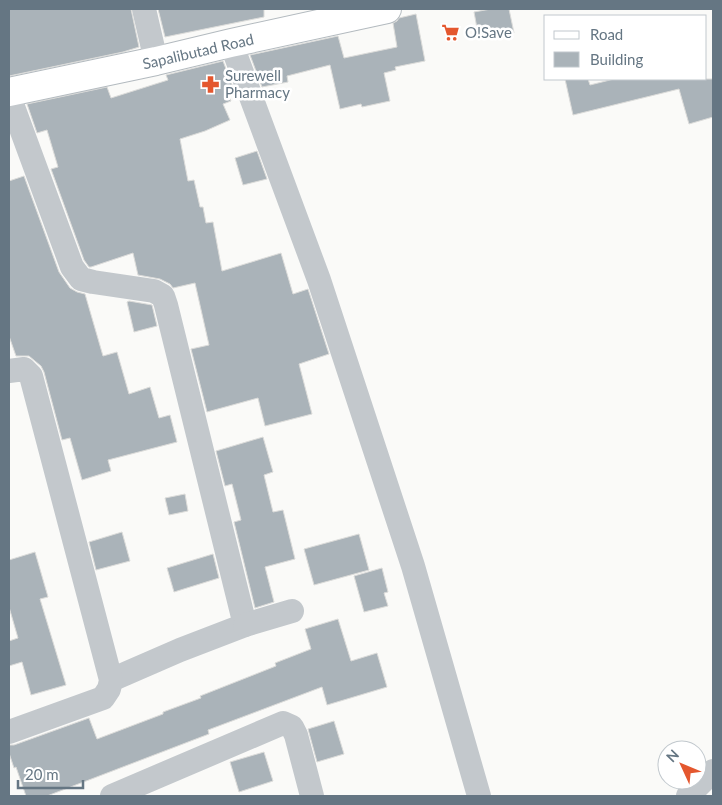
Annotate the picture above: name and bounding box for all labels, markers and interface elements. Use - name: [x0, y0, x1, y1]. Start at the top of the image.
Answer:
- legend: [544, 15, 707, 80]
- supermarket icon: O!Save: [441, 22, 461, 42]
- place label: O!Save: [465, 23, 512, 41]
- text: Road: [590, 25, 623, 43]
- street label: Sapalibutad Road: [141, 29, 255, 73]
- text: Building: [590, 50, 643, 68]
- place label: Surewell Pharmacy: [225, 66, 290, 101]
- pharmacy icon: Surewell Pharmacy: [201, 74, 221, 94]
- north arrow: [657, 740, 707, 790]
- text: N: [662, 746, 682, 765]
- scale bar: [18, 758, 82, 790]
- text: 20 m: [25, 765, 59, 783]

